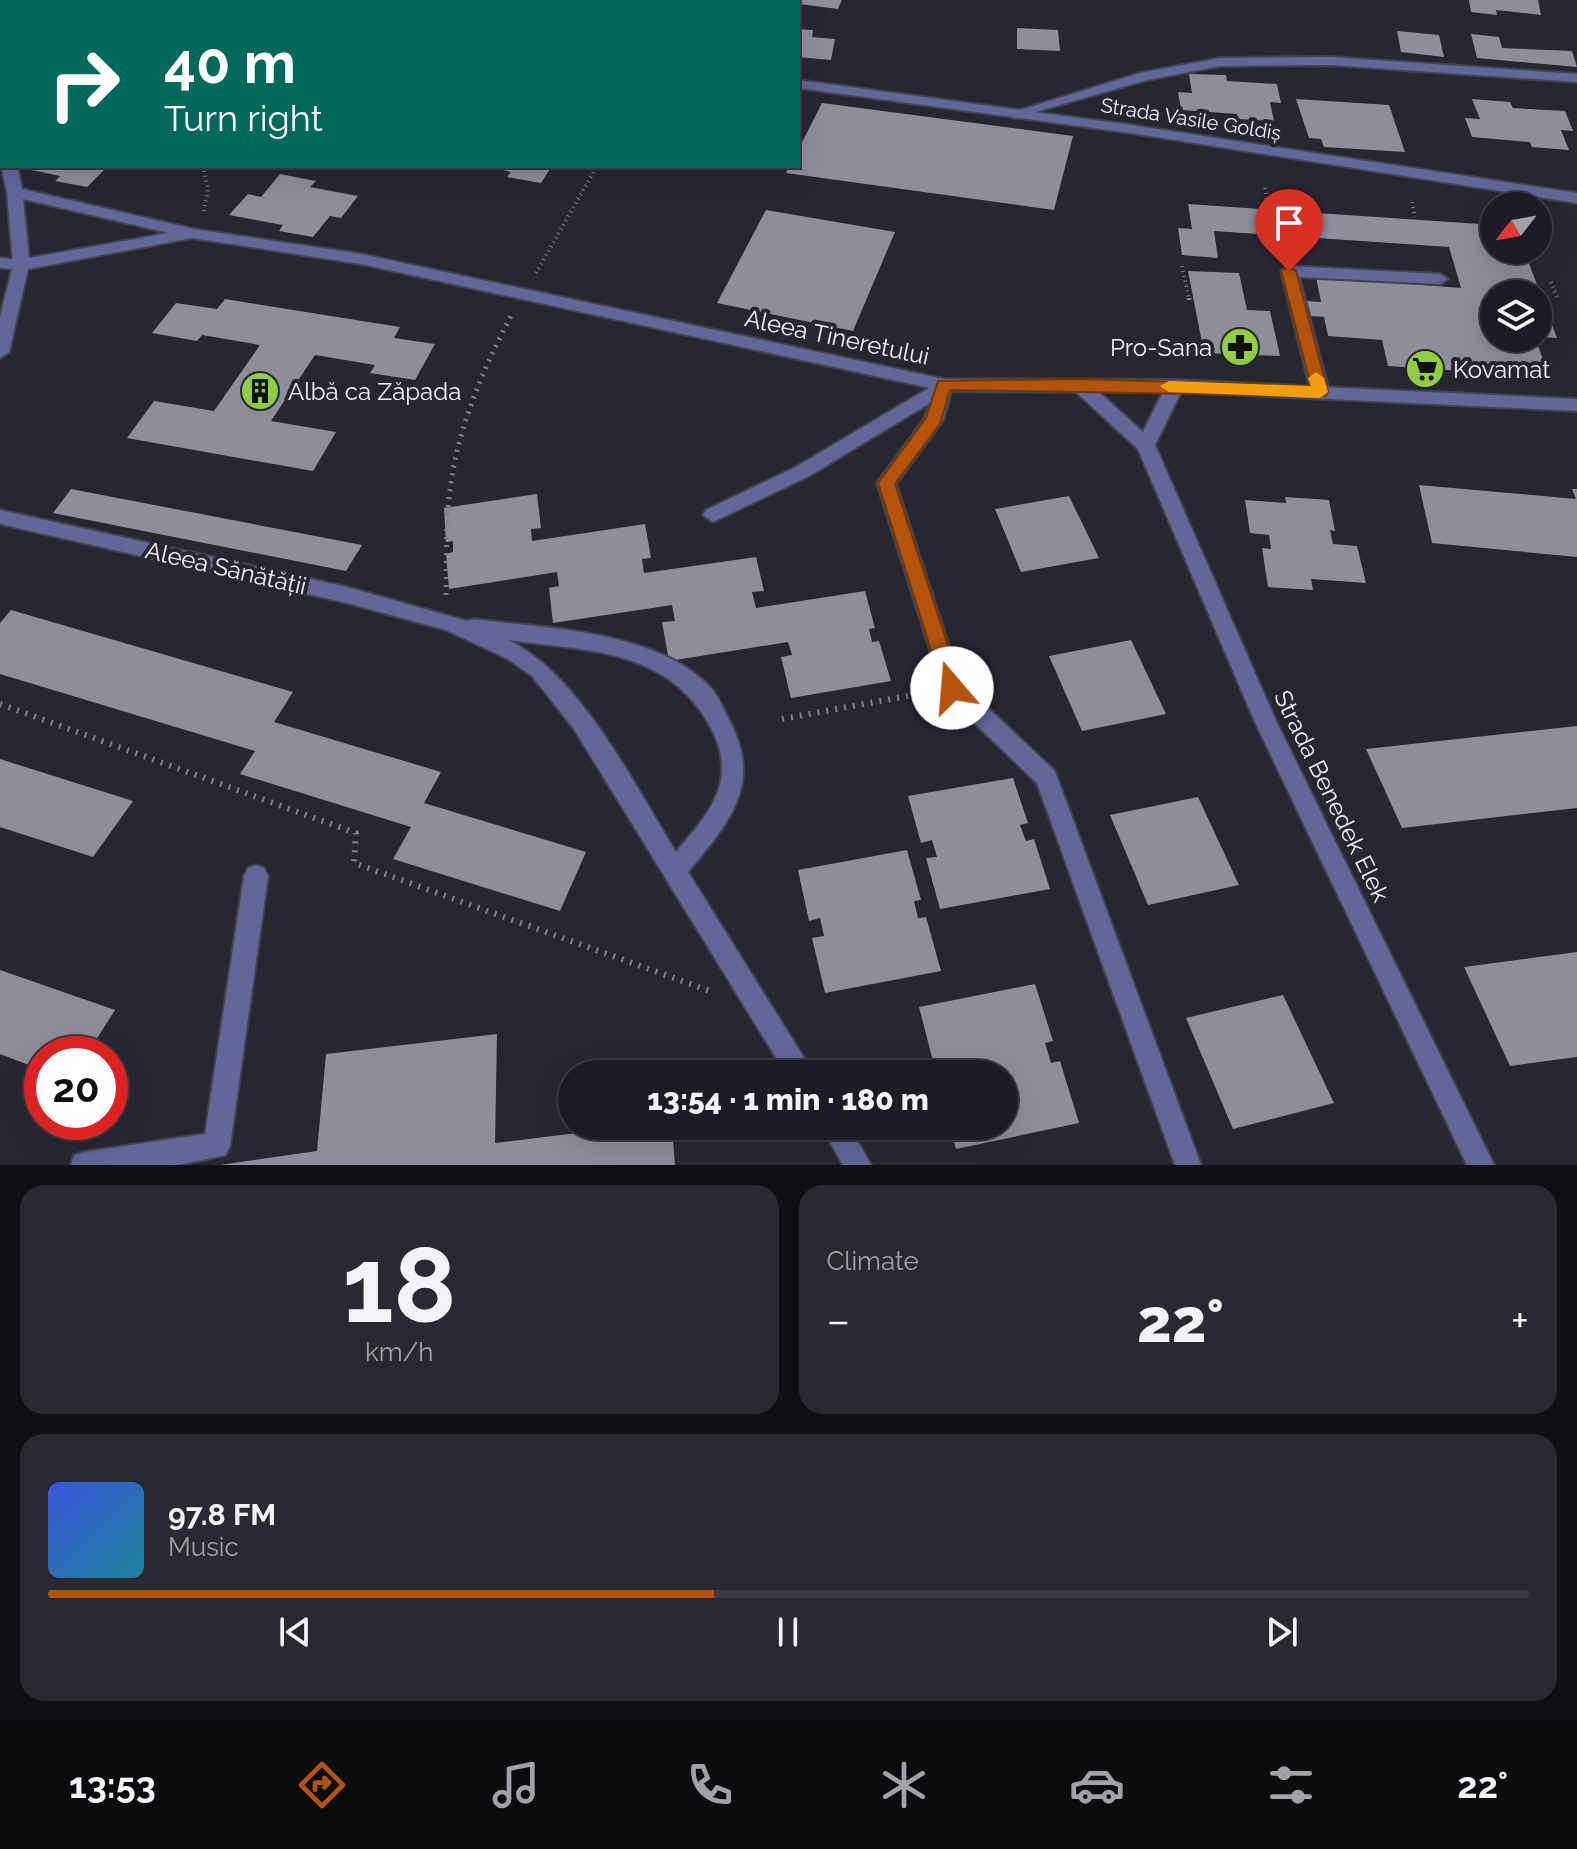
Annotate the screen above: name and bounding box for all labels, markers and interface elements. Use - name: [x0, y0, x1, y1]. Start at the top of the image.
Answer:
- text: 40 m: [164, 30, 296, 96]
- icon: right: [32, 32, 136, 136]
- street label: Strada Vasile Goldiș: [1099, 93, 1283, 145]
- text: Turn right: [164, 97, 323, 139]
- pin: [1255, 189, 1323, 271]
- north arrow: [1480, 192, 1552, 264]
- map controls: [1480, 192, 1552, 352]
- icon: arrive: [1267, 201, 1311, 245]
- button: layers: [1480, 280, 1552, 352]
- street label: Aleea Tineretului: [742, 303, 932, 371]
- pharmacy icon: Pro-Sana: [1219, 326, 1261, 368]
- place label: Pro-Sana: [1110, 333, 1212, 362]
- supermarket icon: Kovamat: [1404, 348, 1446, 390]
- place label: Kovamat: [1453, 355, 1550, 384]
- building icon: Albă ca Zăpada: [239, 370, 281, 412]
- place label: Albă ca Zăpada: [288, 377, 461, 406]
- street label: Aleea Sănătății: [143, 535, 309, 601]
- position arrow: [910, 646, 994, 730]
- street label: Strada Benedek Elek: [1268, 685, 1396, 907]
- speed limit sign: 20: [24, 1036, 128, 1140]
- text: 13:54 · 1 min · 180 m: [647, 1082, 929, 1117]
- text: 18: [342, 1224, 456, 1346]
- text: Climate: [827, 1246, 919, 1276]
- text: 22°: [1137, 1286, 1224, 1356]
- text: −: [827, 1295, 850, 1346]
- text: +: [1511, 1295, 1529, 1346]
- text: km/h: [365, 1337, 434, 1367]
- text: 97.8 FM: [168, 1497, 276, 1532]
- text: Music: [168, 1532, 239, 1562]
- icon: previous: [273, 1610, 317, 1654]
- icon: pause: [766, 1610, 810, 1654]
- icon: next: [1260, 1610, 1304, 1654]
- icon: directions: [294, 1757, 350, 1813]
- icon: music: [488, 1757, 544, 1813]
- icon: phone: [682, 1757, 738, 1813]
- icon: climate: [876, 1757, 932, 1813]
- icon: car: [1069, 1757, 1125, 1813]
- icon: filters: [1263, 1757, 1319, 1813]
- text: 13:53: [69, 1764, 156, 1806]
- text: 22°: [1457, 1764, 1508, 1806]

